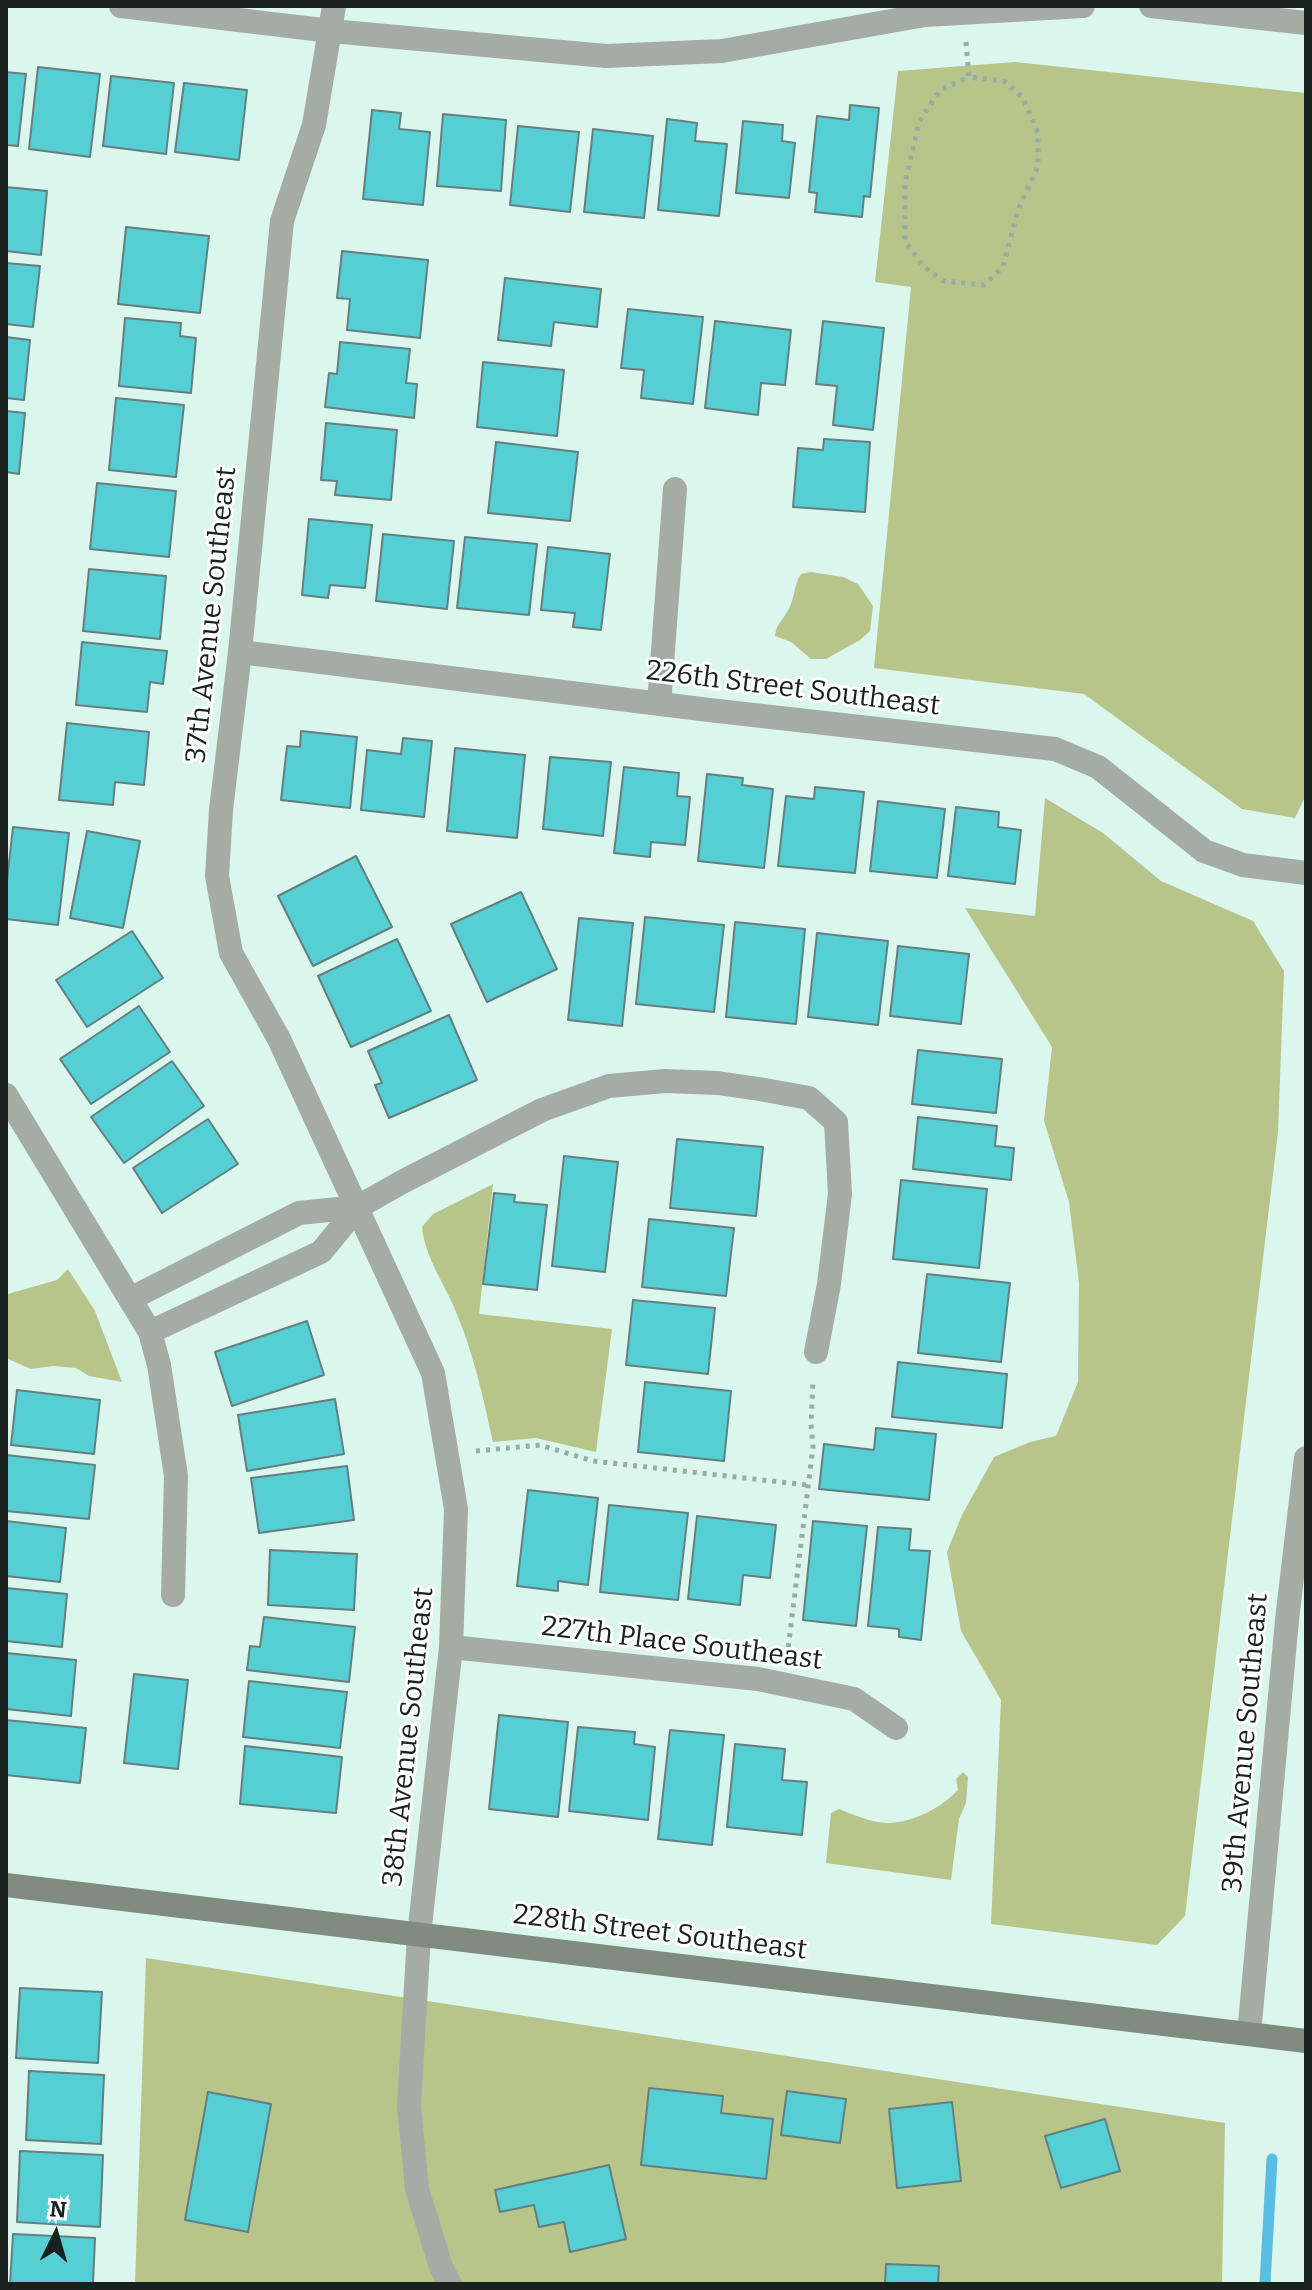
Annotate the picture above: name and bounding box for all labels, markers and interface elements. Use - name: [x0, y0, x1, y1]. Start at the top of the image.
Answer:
- street label: 37th Avenue Southeast: [180, 465, 244, 765]
- street label: 226th Street Southeast: [644, 654, 942, 724]
- street label: 38th Avenue Southeast: [377, 1586, 441, 1888]
- street label: 39th Avenue Southeast: [1216, 1592, 1276, 1894]
- street label: 227th Place Southeast: [540, 1610, 824, 1678]
- street label: 228th Street Southeast: [511, 1898, 809, 1968]
- north arrow: [16, 2194, 96, 2274]
- text: N: [48, 2195, 68, 2224]

